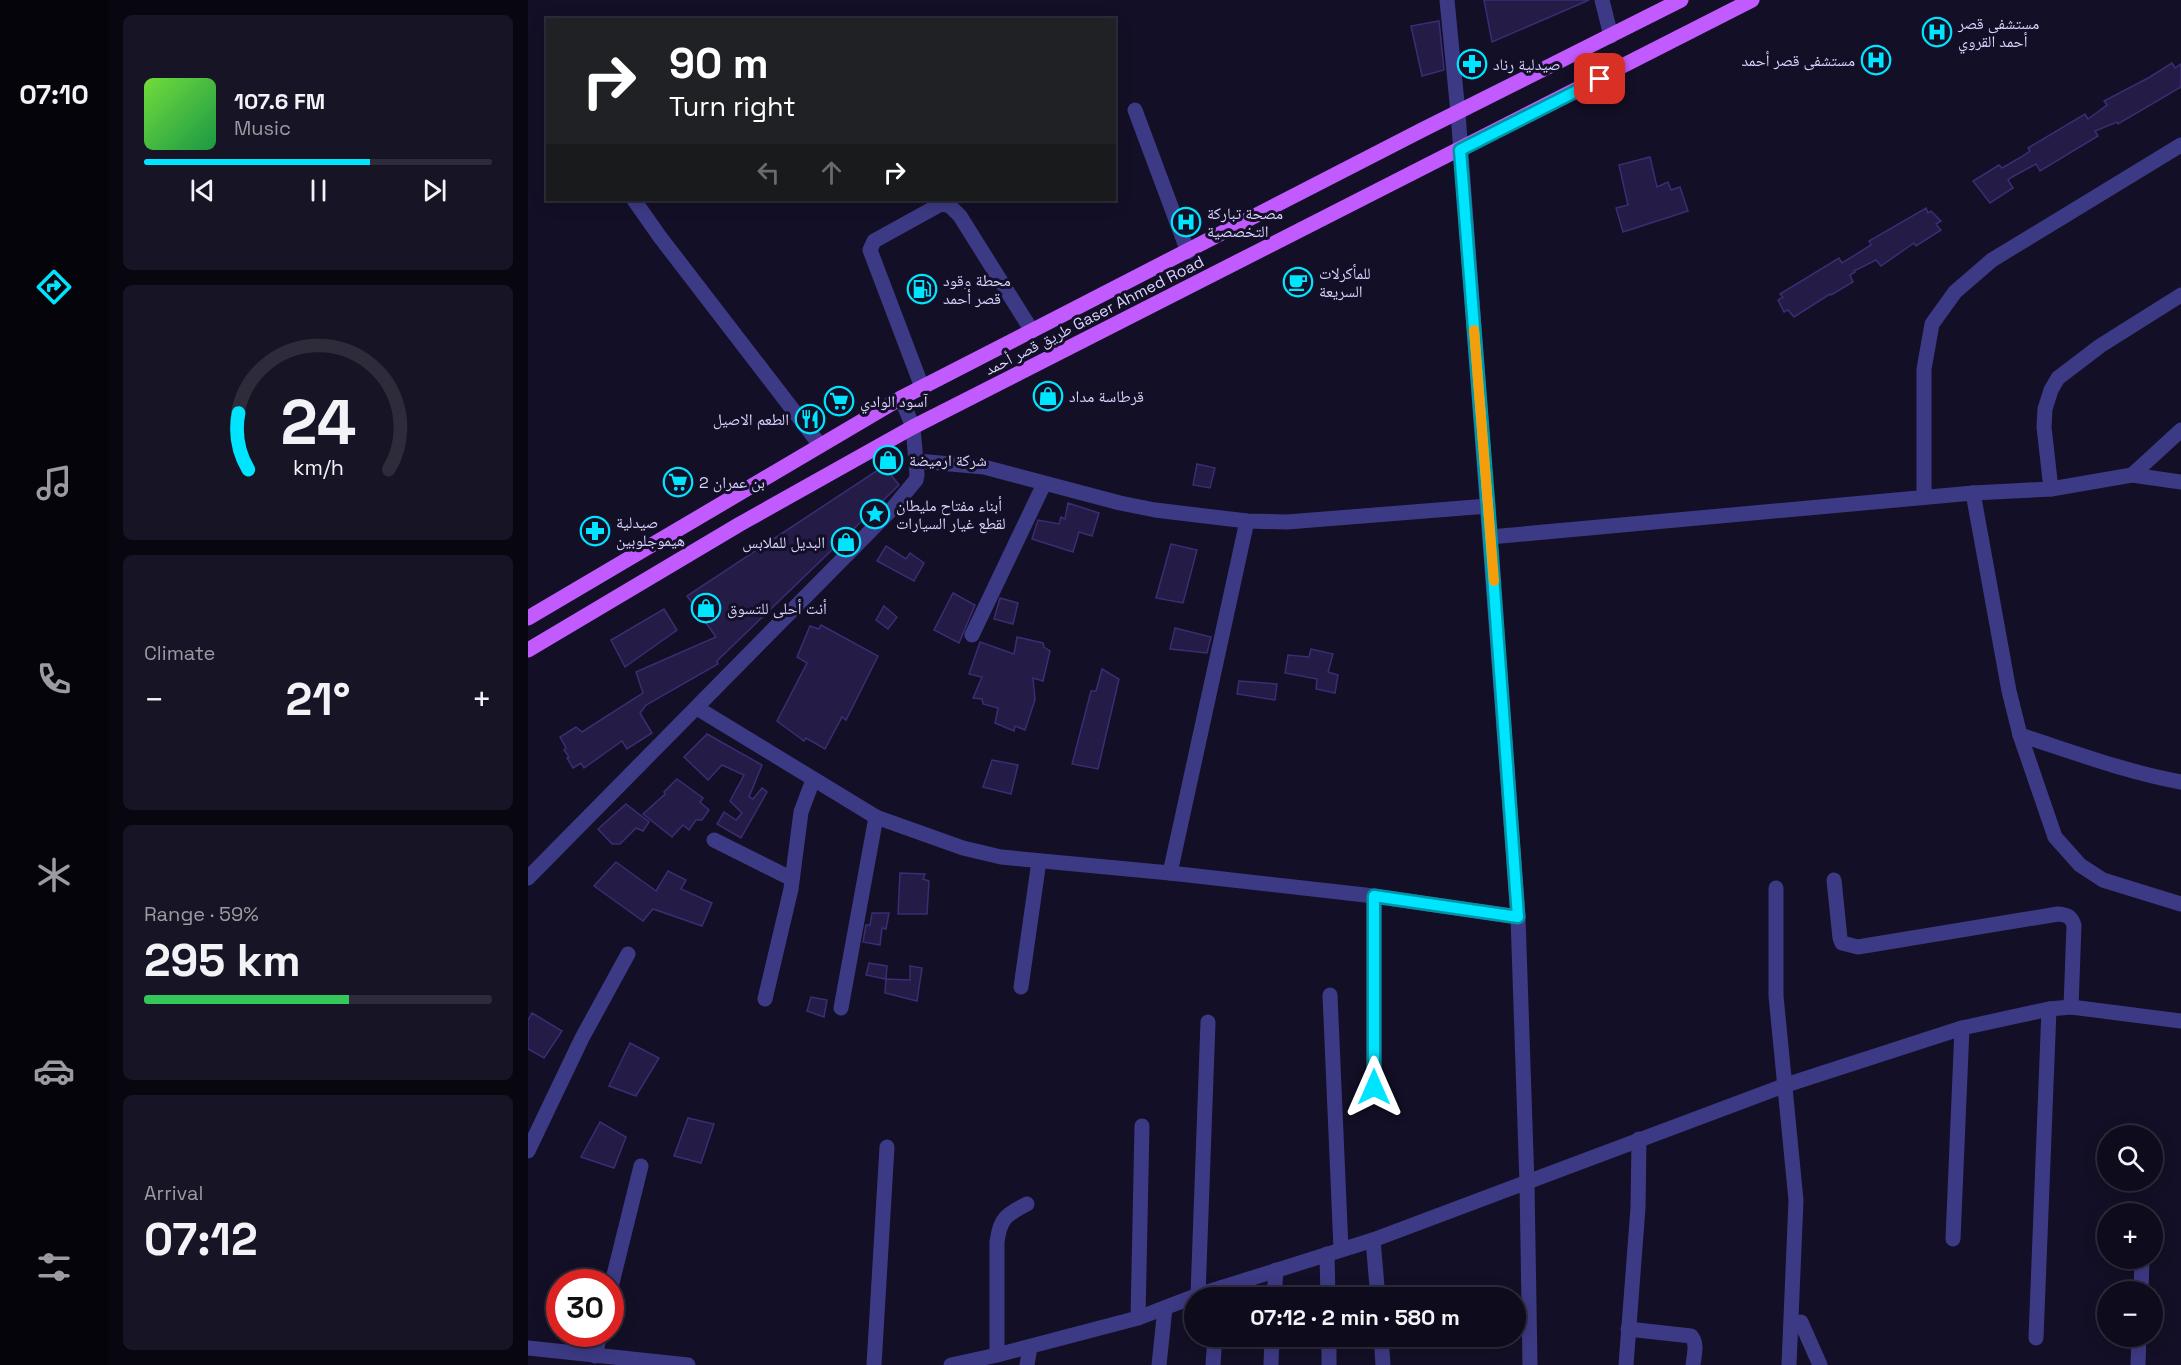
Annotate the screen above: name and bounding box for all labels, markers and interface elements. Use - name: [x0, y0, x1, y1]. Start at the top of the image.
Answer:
- place label: مستشفى قصر أحمد القروي: [1957, 13, 2039, 54]
- hospital icon: مستشفى قصر أحمد القروي: [1921, 16, 1953, 48]
- text: 90 m: [669, 37, 769, 90]
- icon: right: [570, 42, 648, 120]
- hospital icon: مستشفى قصر أحمد: [1860, 44, 1892, 76]
- pharmacy icon: صيدلية رناد: [1456, 48, 1488, 80]
- place label: مستشفى قصر أحمد: [1742, 50, 1855, 71]
- pin: [1574, 53, 1625, 104]
- place label: صيدلية رناد: [1493, 54, 1561, 75]
- icon: arrive: [1583, 62, 1616, 95]
- text: 07:10: [19, 77, 89, 112]
- text: 107.6 FM: [234, 87, 325, 115]
- text: Turn right: [669, 89, 796, 124]
- text: Music: [234, 115, 291, 141]
- icon: left: [752, 156, 785, 189]
- icon: ahead: [815, 156, 848, 189]
- icon: right: [878, 156, 911, 189]
- icon: previous: [186, 174, 219, 207]
- icon: pause: [302, 174, 335, 207]
- icon: next: [418, 174, 451, 207]
- place label: مصحة تباركة التخصصية: [1207, 203, 1283, 242]
- hospital icon: مصحة تباركة التخصصية: [1170, 206, 1202, 238]
- street label: طريق قصر أحمد Gaser Ahmed Road: [981, 251, 1207, 380]
- place label: للمأكرلات السريعة: [1319, 263, 1371, 302]
- icon: directions: [33, 266, 75, 308]
- cafe icon: للمأكرلات السريعة: [1282, 266, 1314, 298]
- place label: محطة وقود قصر أحمد: [943, 270, 1011, 309]
- fuel station icon: محطة وقود قصر أحمد: [906, 273, 938, 305]
- shop icon: قرطاسة مداد: [1032, 380, 1064, 412]
- text: 24: [280, 383, 356, 462]
- supermarket icon: آسود الوادي: [823, 385, 855, 417]
- place label: قرطاسة مداد: [1069, 386, 1144, 407]
- place label: آسود الوادي: [860, 391, 929, 414]
- restaurant icon: الطعم الاصيل: [794, 403, 826, 435]
- place label: الطعم الاصيل: [713, 409, 789, 430]
- shop icon: شركة ارميضة: [872, 444, 904, 476]
- place label: شركة ارميضة: [909, 450, 987, 471]
- text: km/h: [292, 454, 344, 481]
- icon: music: [33, 462, 75, 504]
- supermarket icon: بن عمران 2: [662, 466, 694, 498]
- place label: بن عمران 2: [699, 472, 765, 493]
- place label: أبناء مفتاح مليطان لقطع غيار السيارات: [896, 495, 1006, 534]
- place icon: أبناء مفتاح مليطان لقطع غيار السيارات: [859, 498, 891, 530]
- place label: صيدلية هيموجلوبين: [616, 512, 685, 551]
- pharmacy icon: صيدلية هيموجلوبين: [579, 515, 611, 547]
- shop icon: البديل للملابس: [830, 526, 862, 558]
- place label: البديل للملابس: [742, 532, 825, 553]
- shop icon: أنت أحلى للتسوق: [690, 592, 722, 624]
- place label: أنت أحلى للتسوق: [727, 598, 827, 619]
- text: Climate: [144, 640, 215, 666]
- icon: phone: [33, 658, 75, 700]
- text: 21°: [286, 671, 350, 728]
- text: −: [144, 679, 164, 721]
- text: +: [472, 679, 492, 721]
- icon: climate: [33, 854, 75, 896]
- text: Range · 59%: [144, 901, 259, 927]
- text: 295 km: [144, 932, 301, 989]
- icon: car: [33, 1050, 75, 1092]
- position arrow: [1342, 1055, 1406, 1119]
- map controls: [2097, 1125, 2163, 1347]
- button: search: [2097, 1125, 2163, 1191]
- text: Arrival: [144, 1180, 203, 1206]
- button: +: [2097, 1203, 2163, 1269]
- text: 07:12: [144, 1211, 258, 1268]
- icon: filters: [33, 1246, 75, 1288]
- speed limit sign: 30: [546, 1269, 624, 1347]
- button: −: [2097, 1281, 2163, 1347]
- text: 07:12 · 2 min · 580 m: [1250, 1303, 1460, 1331]

